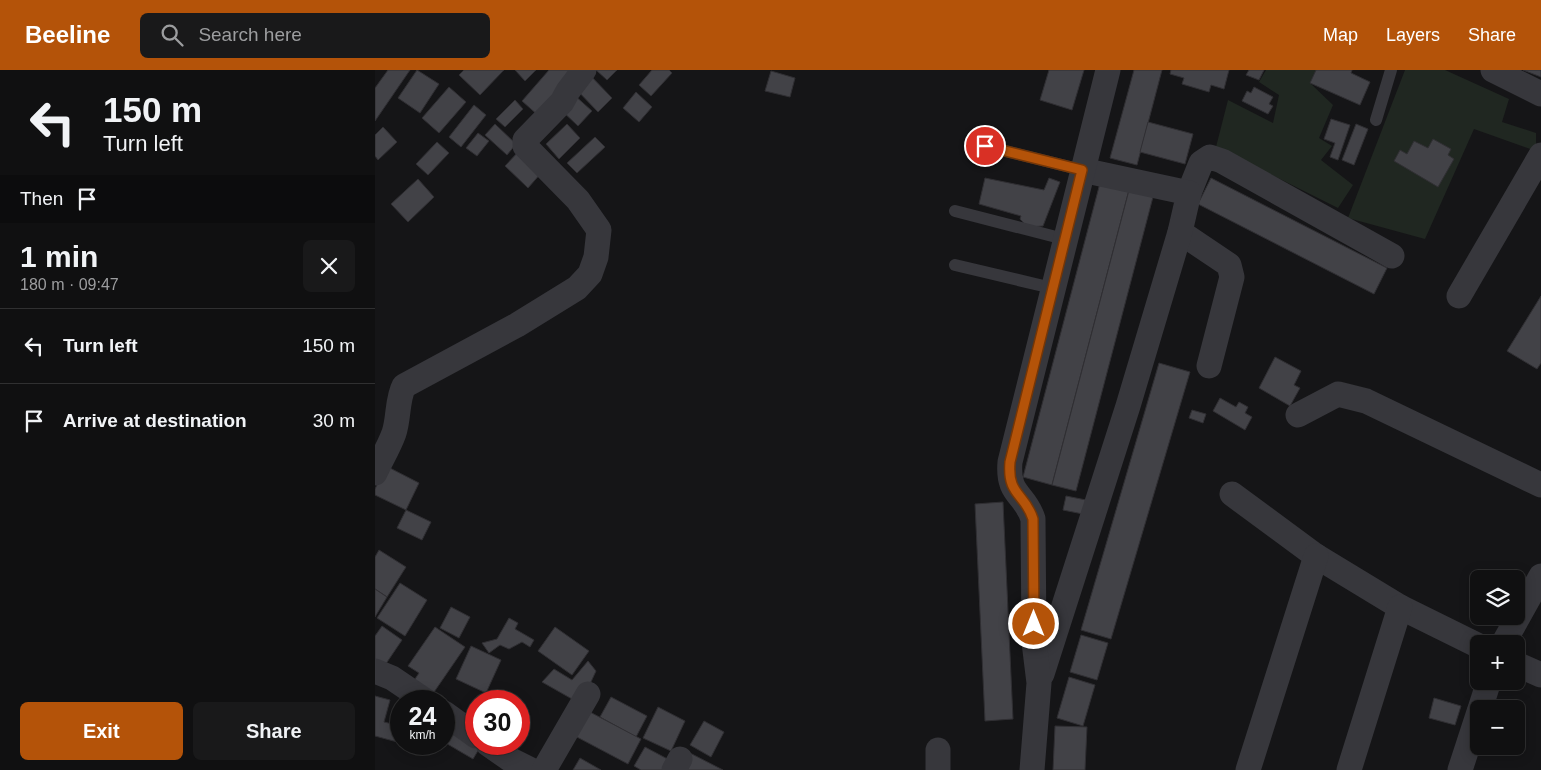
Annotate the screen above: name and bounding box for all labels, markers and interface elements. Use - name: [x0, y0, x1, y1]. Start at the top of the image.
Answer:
- search box: [140, 13, 490, 58]
- text: Beeline: [25, 21, 110, 48]
- icon: search: [158, 21, 186, 49]
- text: Search here: [198, 24, 302, 45]
- text: Map: [1323, 25, 1358, 45]
- text: Layers: [1386, 25, 1440, 45]
- text: Share: [1468, 25, 1516, 45]
- icon: left: [20, 90, 85, 155]
- text: 150 m: [103, 90, 202, 129]
- pin: [964, 125, 1006, 167]
- text: Turn left: [103, 131, 183, 156]
- icon: arrive: [971, 132, 999, 160]
- icon: arrive: [73, 185, 101, 213]
- text: Then: [20, 188, 63, 209]
- text: 1 min: [20, 240, 98, 273]
- button: close: [303, 240, 355, 292]
- text: 180 m · 09:47: [20, 276, 119, 293]
- icon: left: [20, 332, 48, 360]
- text: Turn left: [63, 335, 138, 356]
- text: 150 m: [302, 335, 355, 356]
- icon: arrive: [20, 407, 48, 435]
- text: Arrive at destination: [63, 410, 247, 431]
- text: 30 m: [313, 410, 355, 431]
- map controls: [1470, 570, 1525, 755]
- button: layers: [1470, 570, 1525, 625]
- position arrow: [1007, 597, 1059, 649]
- button: +: [1470, 635, 1525, 690]
- speed limit sign: 30: [465, 690, 530, 755]
- button: −: [1470, 700, 1525, 755]
- button: Exit: [20, 702, 183, 760]
- button: Share: [193, 702, 355, 760]
- text: 24: [409, 702, 436, 730]
- text: km/h: [409, 728, 436, 742]

